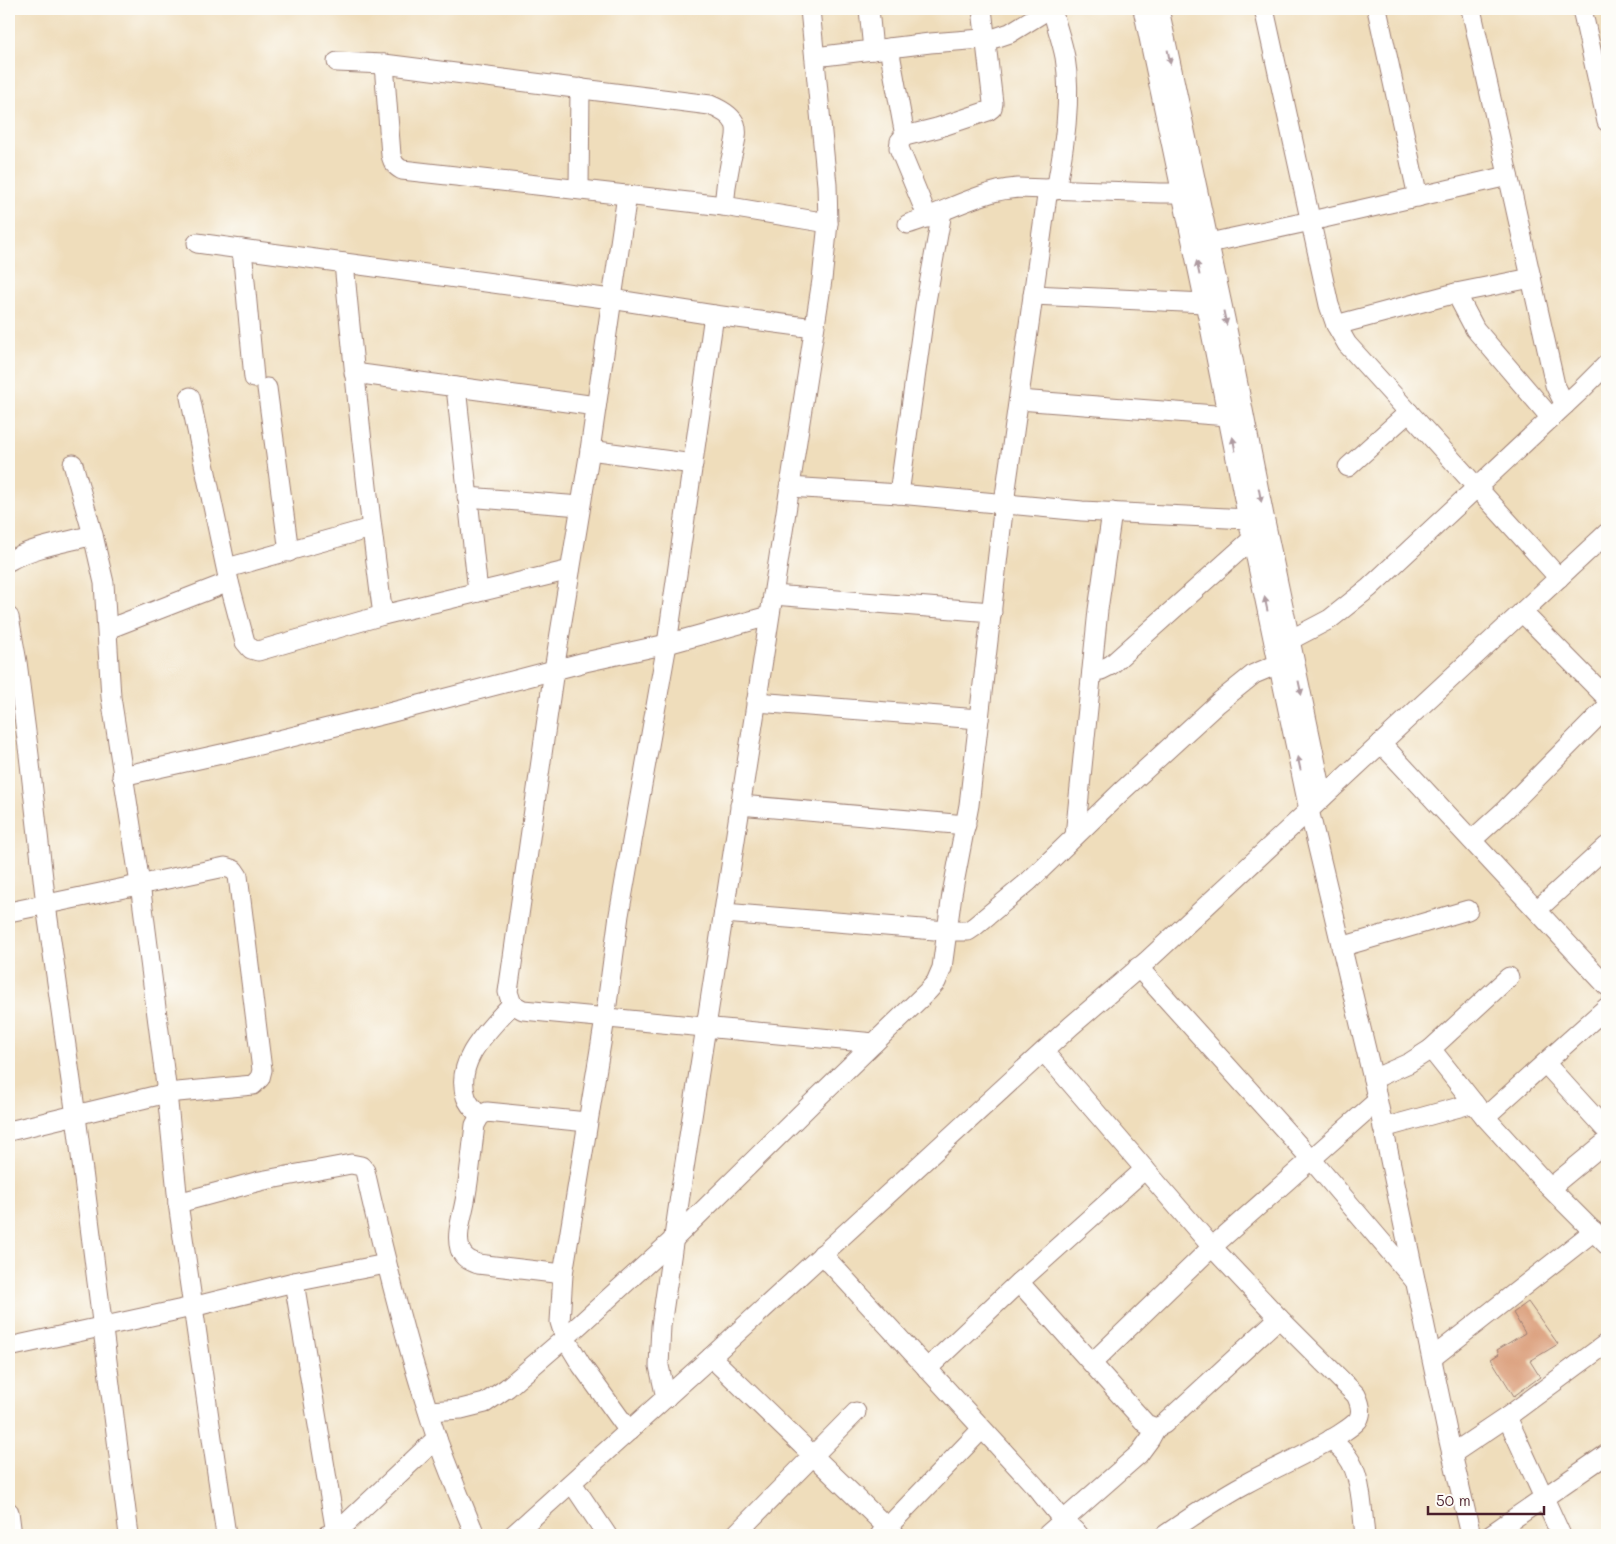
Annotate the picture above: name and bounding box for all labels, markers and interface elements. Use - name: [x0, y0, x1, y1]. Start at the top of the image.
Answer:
- one-way arrow: [1165, 49, 1173, 64]
- one-way arrow: [1193, 259, 1201, 275]
- one-way arrow: [1221, 311, 1229, 326]
- one-way arrow: [1229, 436, 1237, 452]
- one-way arrow: [1256, 487, 1264, 502]
- one-way arrow: [1262, 596, 1270, 611]
- one-way arrow: [1296, 681, 1304, 696]
- one-way arrow: [1295, 755, 1303, 770]
- scale bar: [1428, 1484, 1545, 1516]
- text: 50 m: [1436, 1490, 1471, 1510]

